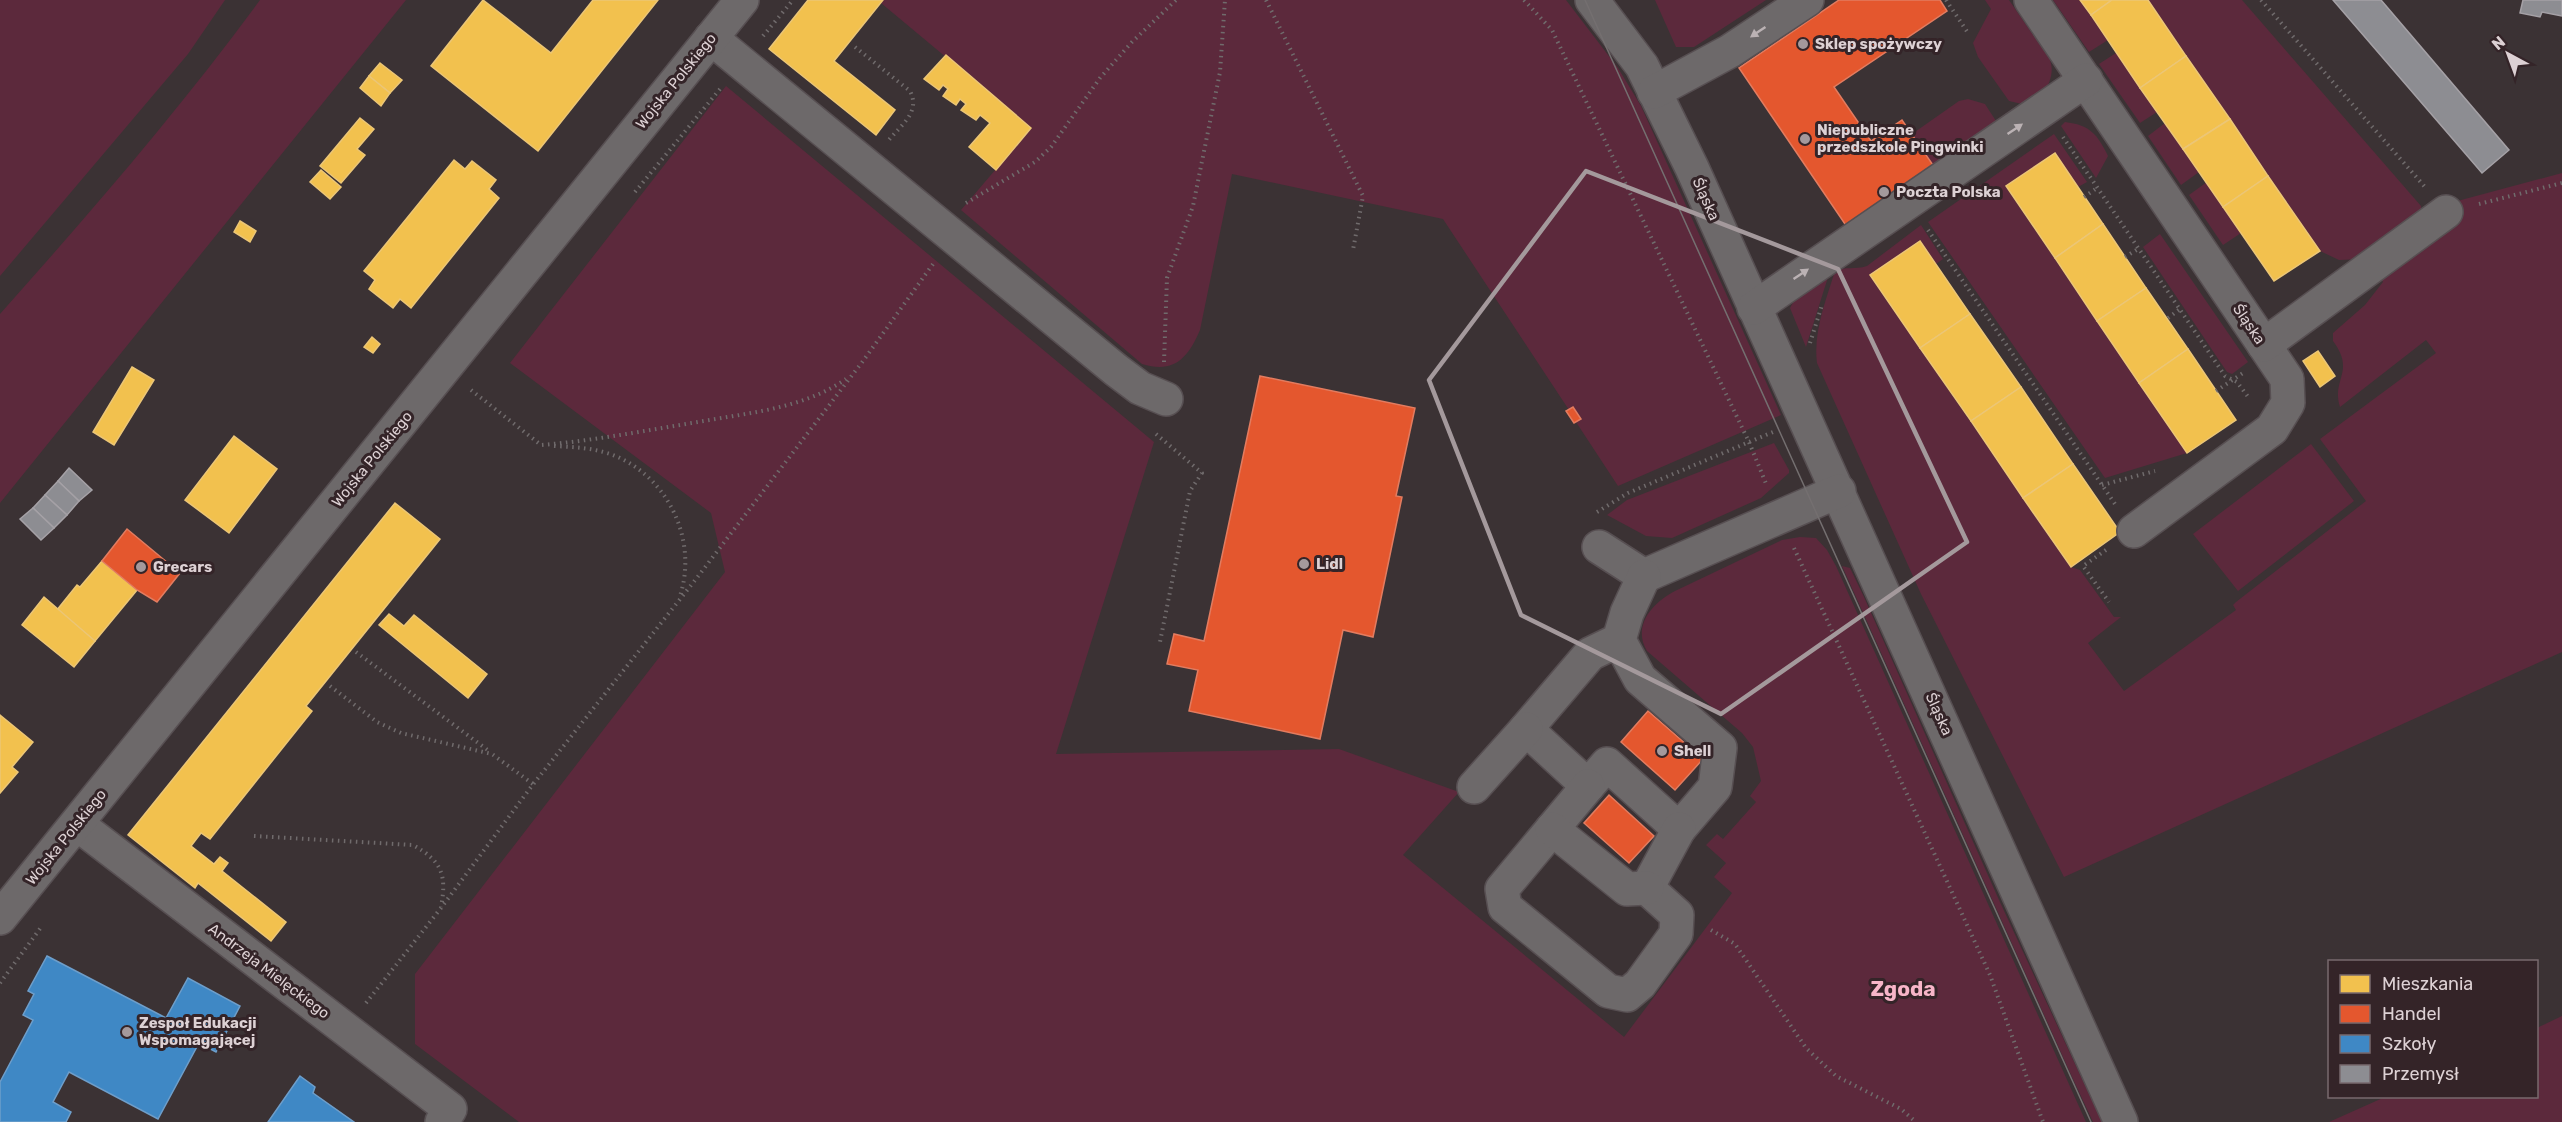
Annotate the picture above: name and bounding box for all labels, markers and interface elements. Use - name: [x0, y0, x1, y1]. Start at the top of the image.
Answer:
- north arrow: [2478, 24, 2538, 84]
- one-way arrow: [1750, 27, 1767, 38]
- street label: Wojska Polskiego: [632, 29, 720, 133]
- text: N: [2488, 32, 2509, 54]
- place label: Sklep spożywczy: [1815, 35, 1942, 53]
- marker: Sklep spożywczy: [1796, 37, 1810, 51]
- place label: Niepubliczne przedszkole Pingwinki: [1817, 121, 1984, 156]
- one-way arrow: [2006, 123, 2022, 135]
- marker: Niepubliczne przedszkole Pingwinki: [1798, 132, 1812, 146]
- street label: Śląska: [1689, 175, 1723, 223]
- place label: Poczta Polska: [1896, 183, 2001, 201]
- marker: Poczta Polska: [1877, 185, 1891, 199]
- one-way arrow: [1793, 268, 1809, 280]
- street label: Śląska: [2229, 300, 2269, 348]
- street label: Wojska Polskiego: [328, 407, 416, 511]
- place label: Lidl: [1316, 555, 1343, 573]
- marker: Lidl: [1297, 557, 1311, 571]
- place label: Grecars: [153, 558, 212, 576]
- marker: Grecars: [134, 560, 148, 574]
- street label: Śląska: [1922, 690, 1956, 738]
- place label: Shell: [1674, 742, 1711, 760]
- marker: Shell: [1655, 744, 1669, 758]
- street label: Wojska Polskiego: [22, 785, 110, 889]
- street label: Andrzeja Mielęckiego: [205, 920, 333, 1022]
- legend: [2328, 960, 2538, 1098]
- text: Mieszkania: [2382, 973, 2473, 995]
- district label: Zgoda: [1870, 976, 1936, 1001]
- text: Handel: [2382, 1003, 2441, 1025]
- place label: Zespoł Edukacji Wspomagającej: [139, 1014, 257, 1049]
- marker: Zespoł Edukacji Wspomagającej: [120, 1025, 134, 1039]
- text: Szkoły: [2382, 1033, 2437, 1055]
- text: Przemysł: [2382, 1063, 2459, 1085]

